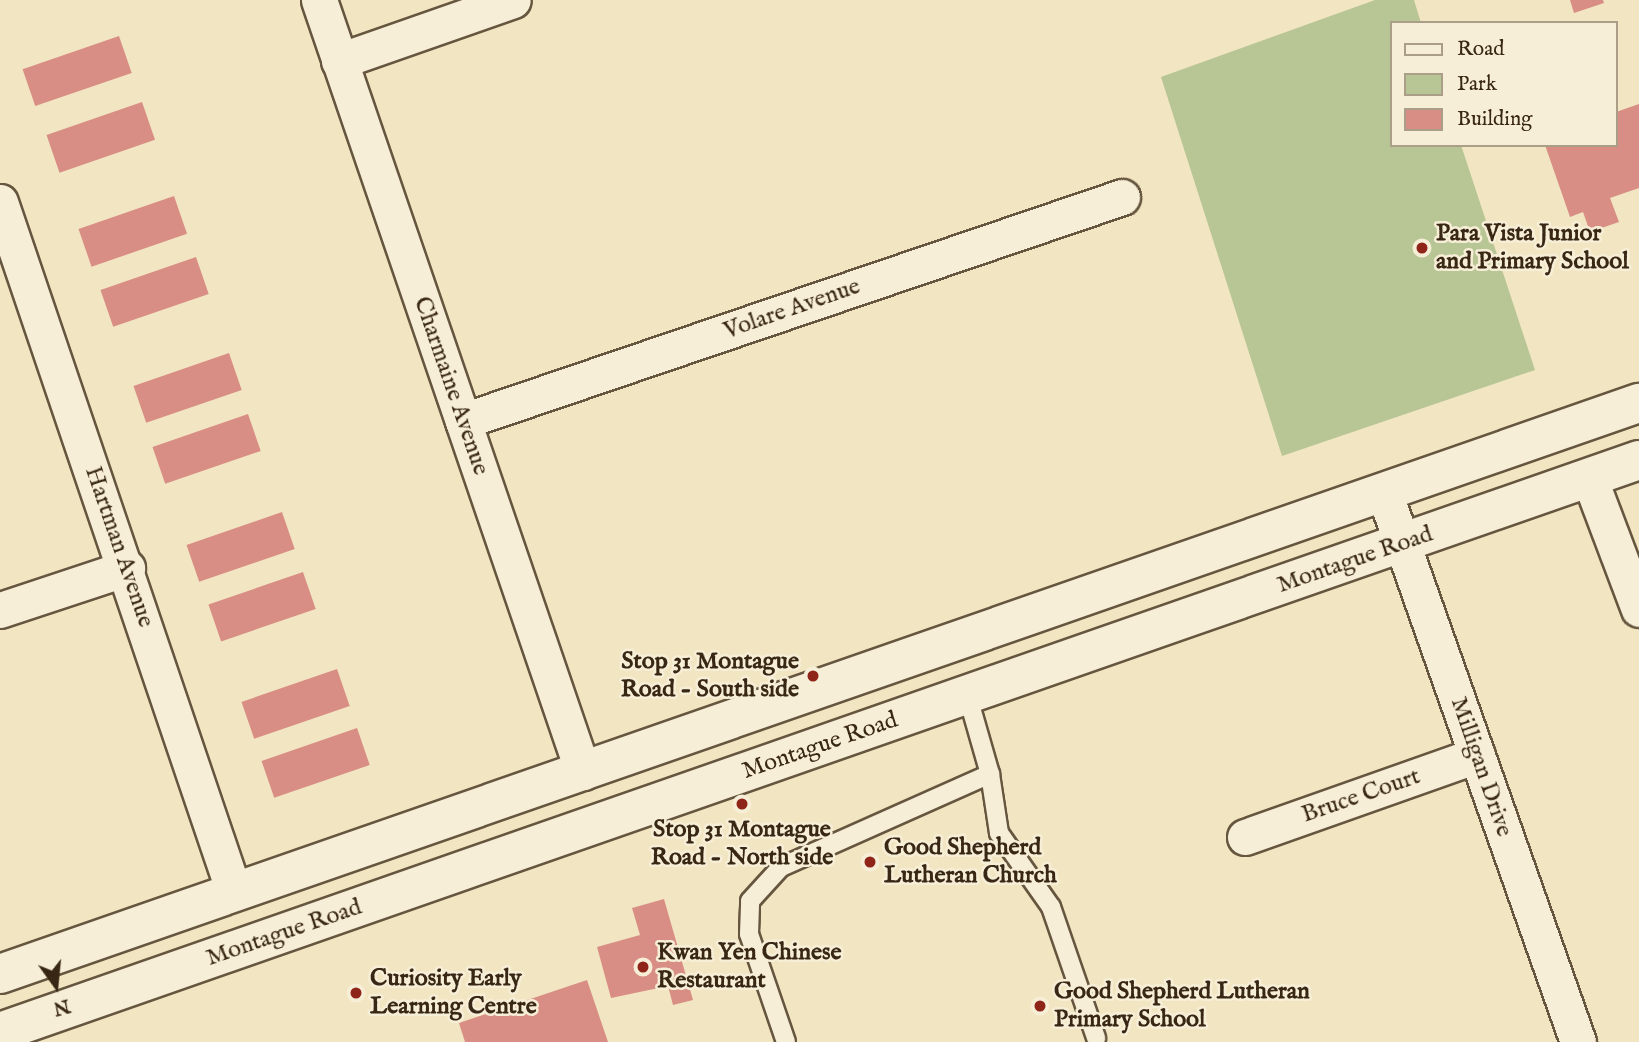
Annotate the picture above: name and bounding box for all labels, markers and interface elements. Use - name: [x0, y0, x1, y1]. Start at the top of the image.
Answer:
- legend: [1390, 21, 1618, 147]
- text: Road: [1457, 36, 1504, 63]
- text: Park: [1457, 71, 1497, 98]
- text: Building: [1457, 106, 1532, 133]
- place label: Para Vista Junior and Primary School: [1436, 220, 1629, 276]
- marker: Para Vista Junior and Primary School: [1414, 240, 1430, 256]
- street label: Volare Avenue: [720, 272, 864, 346]
- street label: Charmaine Avenue: [407, 293, 495, 479]
- street label: Hartman Avenue: [78, 463, 160, 631]
- street label: Montague Road: [1274, 520, 1436, 600]
- place label: Stop 31 Montague Road - South side: [621, 648, 799, 704]
- marker: Stop 31 Montague Road - South side: [805, 668, 821, 684]
- street label: Milligan Drive: [1444, 693, 1518, 841]
- street label: Montague Road: [739, 706, 901, 786]
- street label: Bruce Court: [1298, 762, 1424, 830]
- marker: Stop 31 Montague Road - North side: [734, 796, 750, 812]
- place label: Stop 31 Montague Road - North side: [651, 816, 833, 872]
- place label: Good Shepherd Lutheran Church: [884, 834, 1057, 890]
- marker: Good Shepherd Lutheran Church: [862, 854, 878, 870]
- street label: Montague Road: [203, 893, 365, 973]
- place label: Kwan Yen Chinese Restaurant: [657, 939, 841, 995]
- north arrow: [21, 951, 91, 1021]
- marker: Kwan Yen Chinese Restaurant: [635, 959, 651, 975]
- place label: Curiosity Early Learning Centre: [370, 965, 537, 1021]
- place label: Good Shepherd Lutheran Primary School: [1054, 978, 1310, 1034]
- marker: Curiosity Early Learning Centre: [348, 985, 364, 1001]
- text: N: [50, 993, 72, 1020]
- marker: Good Shepherd Lutheran Primary School: [1032, 998, 1048, 1014]

